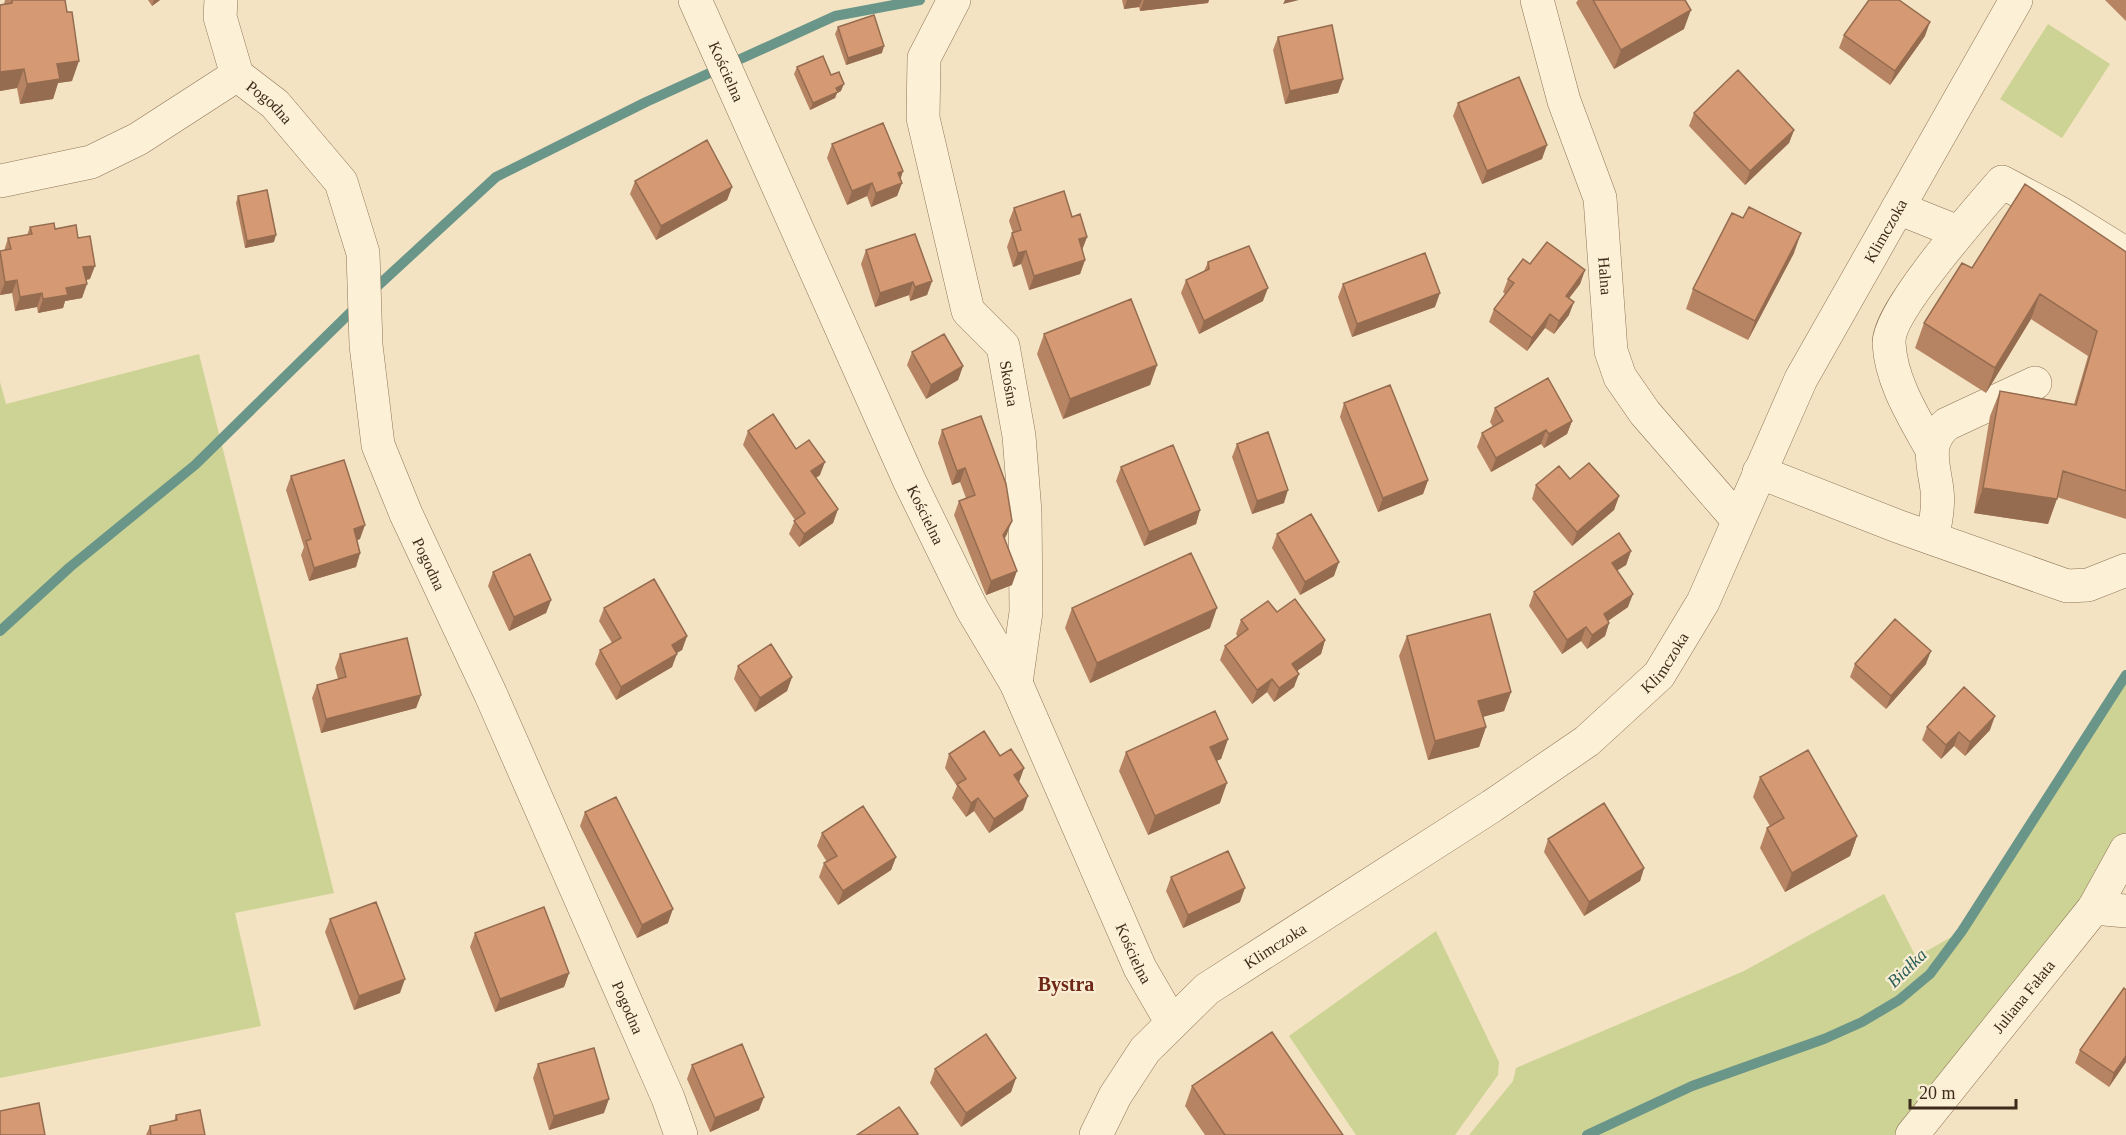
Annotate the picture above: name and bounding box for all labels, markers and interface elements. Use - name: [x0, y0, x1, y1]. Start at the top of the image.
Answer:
- street label: Kościelna: [706, 39, 747, 104]
- street label: Pogodna: [243, 77, 296, 127]
- street label: Klimczoka: [1861, 196, 1910, 266]
- street label: Halna: [1595, 256, 1615, 296]
- street label: Skośna: [997, 359, 1022, 408]
- street label: Kościelna: [904, 482, 947, 547]
- street label: Pogodna: [409, 535, 449, 593]
- street label: Klimczoka: [1637, 629, 1692, 696]
- street label: Klimczoka: [1241, 920, 1309, 972]
- street label: Kościelna: [1113, 921, 1155, 986]
- water label: Białka: [1883, 944, 1931, 992]
- street label: Juliana Fałata: [1989, 957, 2058, 1036]
- district label: Bystra: [1038, 973, 1094, 996]
- street label: Pogodna: [609, 978, 647, 1037]
- scale bar: [1910, 1072, 2016, 1110]
- text: 20 m: [1919, 1083, 1956, 1103]

